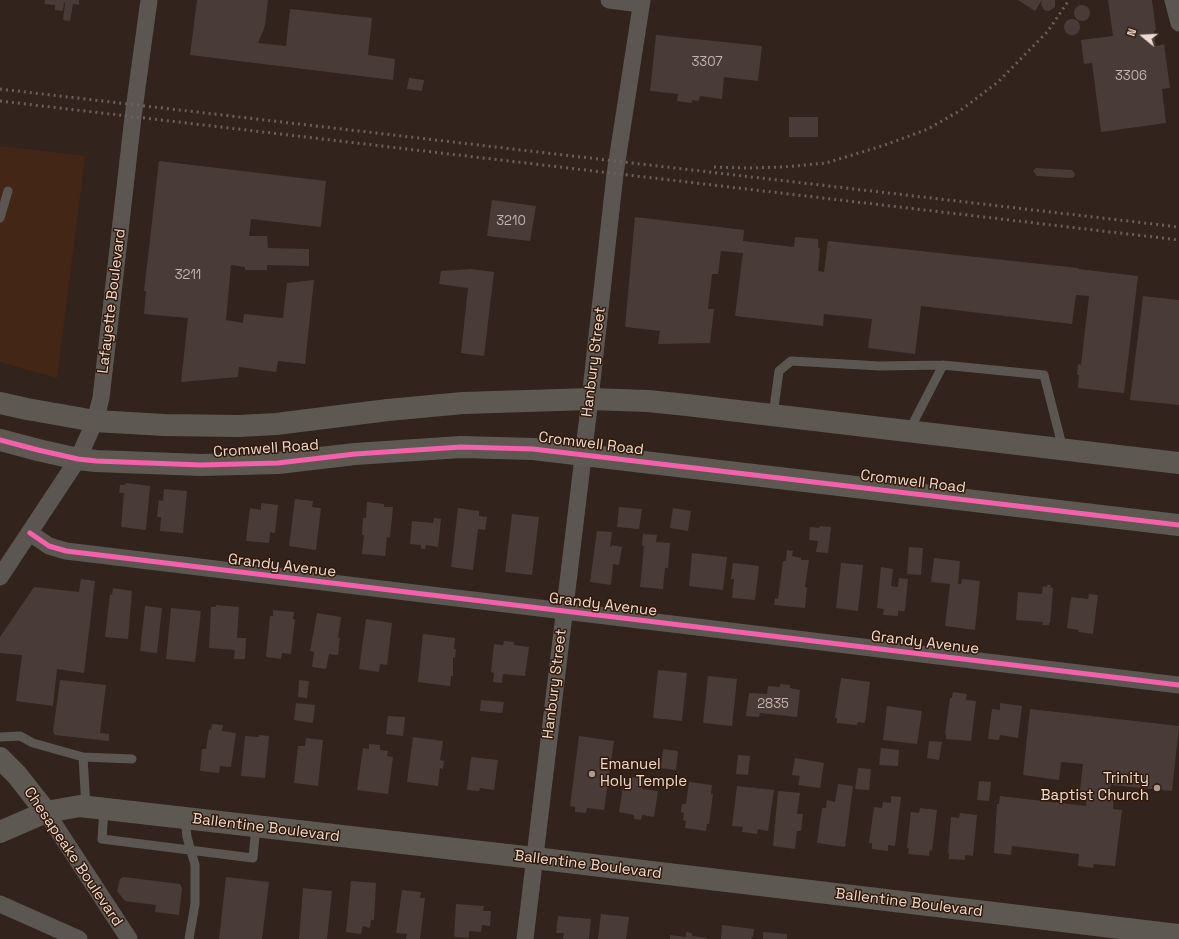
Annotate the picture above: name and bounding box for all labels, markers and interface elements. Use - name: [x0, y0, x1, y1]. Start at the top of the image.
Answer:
- north arrow: [1123, 16, 1163, 56]
- text: N: [1124, 27, 1139, 38]
- house number: 3307: [691, 54, 723, 70]
- house number: 3306: [1115, 68, 1147, 84]
- house number: 3210: [496, 213, 526, 229]
- street label: Lafayette Boulevard: [94, 227, 130, 375]
- house number: 3211: [175, 267, 201, 283]
- street label: Hanbury Street: [578, 306, 610, 418]
- street label: Cromwell Road: [537, 429, 645, 459]
- street label: Cromwell Road: [213, 436, 319, 462]
- street label: Cromwell Road: [859, 467, 967, 497]
- street label: Grandy Avenue: [227, 550, 337, 582]
- street label: Grandy Avenue: [548, 589, 658, 621]
- street label: Grandy Avenue: [870, 627, 980, 659]
- street label: Hanbury Street: [539, 628, 571, 740]
- house number: 2835: [757, 696, 789, 712]
- place label: Emanuel Holy Temple: [600, 756, 687, 791]
- marker: Emanuel Holy Temple: [587, 769, 597, 779]
- place label: Trinity Baptist Church: [1041, 770, 1149, 805]
- marker: Trinity Baptist Church: [1152, 783, 1162, 793]
- street label: Chesapeake Boulevard: [20, 784, 126, 930]
- street label: Ballentine Boulevard: [191, 810, 341, 846]
- street label: Ballentine Boulevard: [513, 847, 663, 883]
- street label: Ballentine Boulevard: [834, 885, 984, 921]

